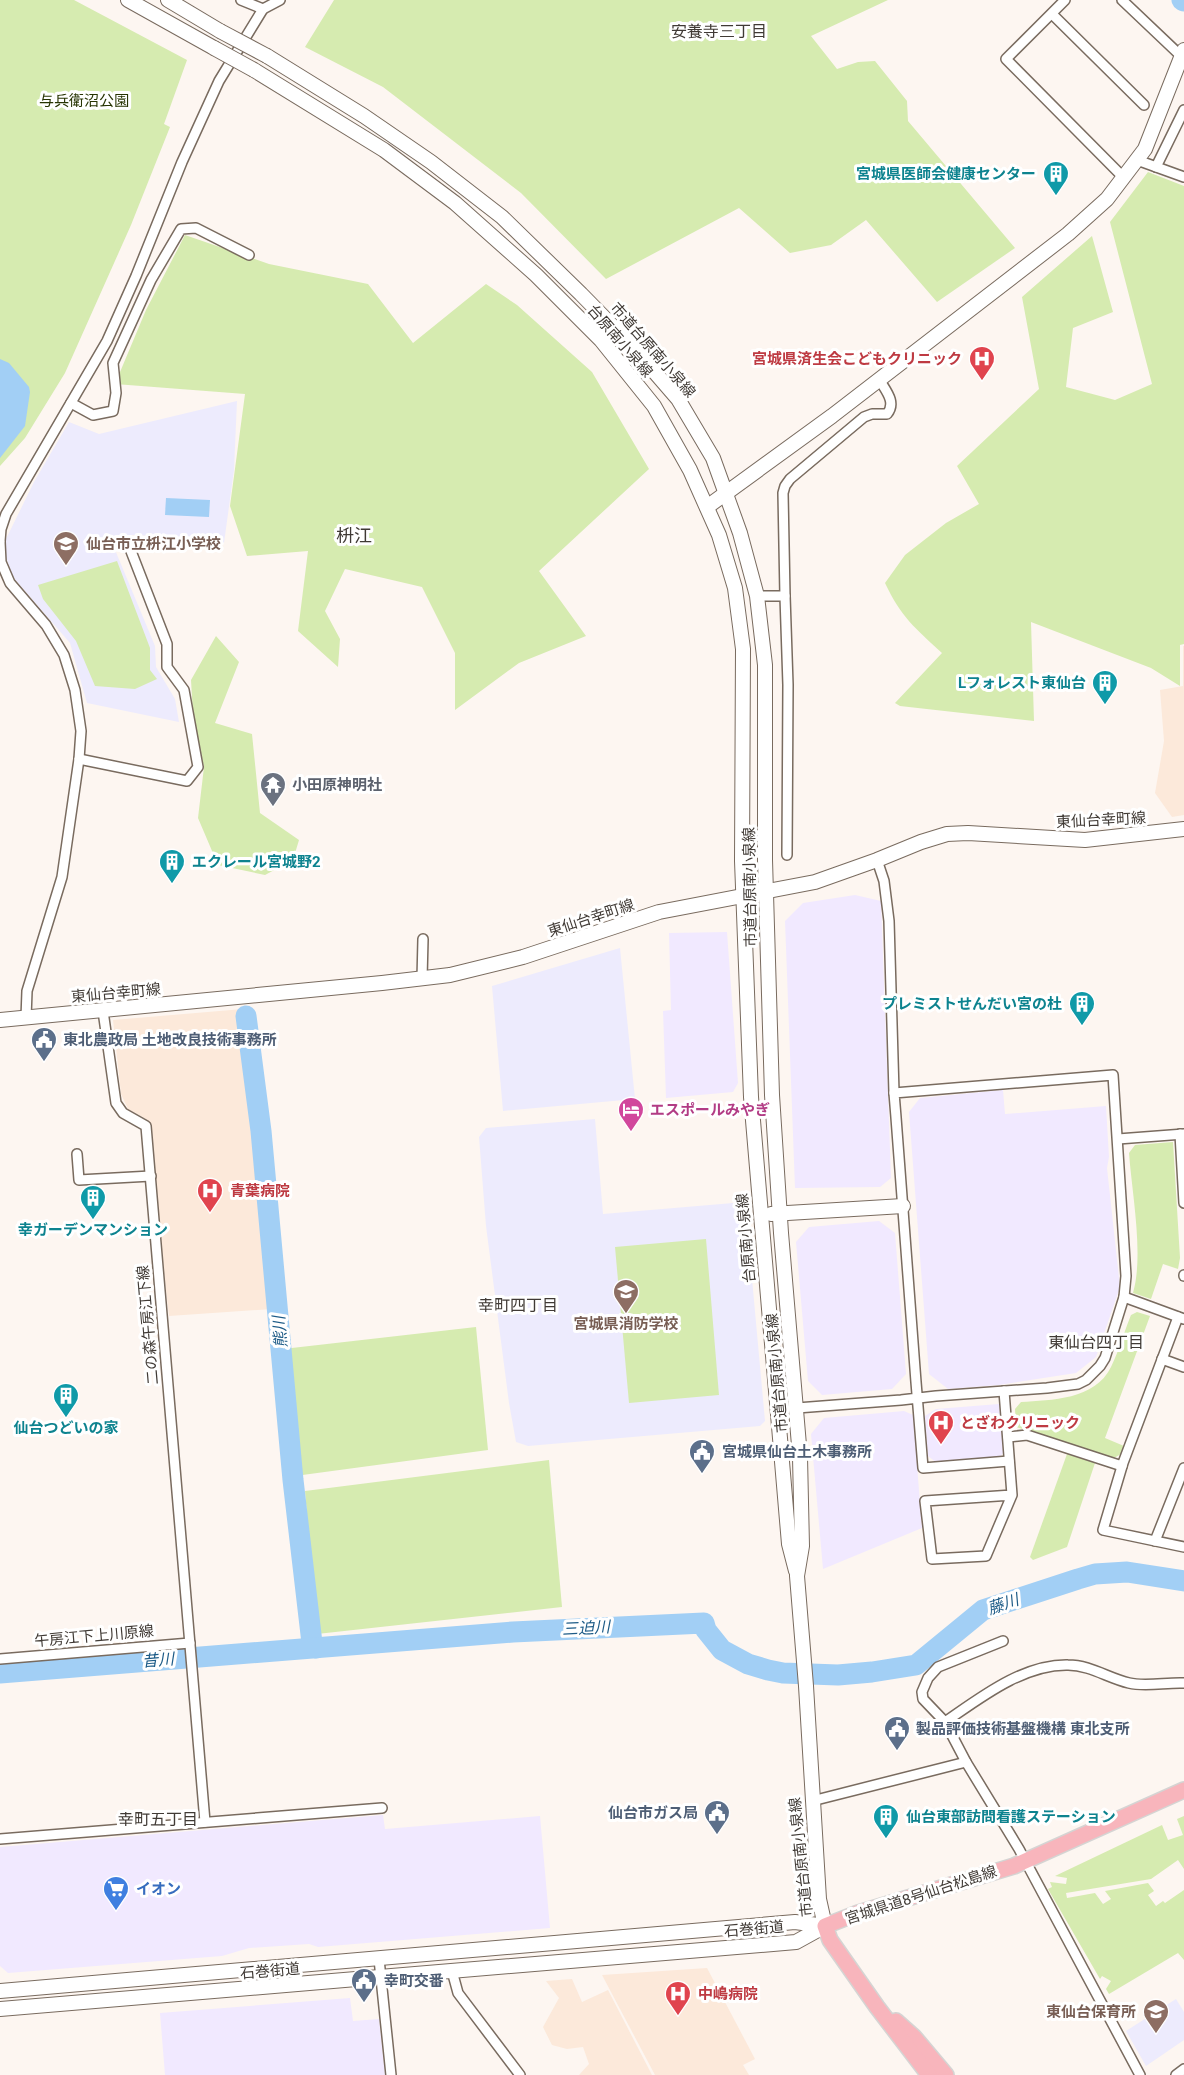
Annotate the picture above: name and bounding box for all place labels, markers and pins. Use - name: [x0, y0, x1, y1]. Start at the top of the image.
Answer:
- building icon: 宮城県医師会健康センター: [1041, 159, 1071, 197]
- place label: 宮城県医師会健康センター: [856, 165, 1036, 183]
- hospital icon: 宮城県済生会こどもクリニック: [967, 344, 997, 382]
- place label: 宮城県済生会こどもクリニック: [752, 350, 962, 368]
- school or university icon: 仙台市立枡江小学校: [51, 529, 81, 567]
- place label: 仙台市立枡江小学校: [86, 535, 221, 553]
- building icon: Lフォレスト東仙台: [1090, 668, 1120, 706]
- place label: Lフォレスト東仙台: [958, 674, 1086, 692]
- temple icon: 小田原神明社: [258, 770, 288, 808]
- place label: 小田原神明社: [292, 776, 382, 794]
- building icon: エクレール宮城野2: [157, 847, 187, 885]
- place label: エクレール宮城野2: [192, 853, 321, 871]
- building icon: プレミストせんだい宮の杜: [1067, 989, 1097, 1027]
- place label: プレミストせんだい宮の杜: [882, 995, 1062, 1013]
- public building icon: 東北農政局 土地改良技術事務所: [29, 1025, 59, 1063]
- place label: 東北農政局 土地改良技術事務所: [63, 1031, 277, 1049]
- hotel icon: エスポールみやぎ: [616, 1095, 646, 1133]
- place label: エスポールみやぎ: [650, 1101, 770, 1119]
- hospital icon: 青葉病院: [195, 1176, 225, 1214]
- place label: 青葉病院: [230, 1182, 290, 1200]
- building icon: 幸ガーデンマンション: [78, 1183, 108, 1221]
- place label: 幸ガーデンマンション: [18, 1221, 168, 1239]
- school or university icon: 宮城県消防学校: [611, 1277, 641, 1315]
- place label: 宮城県消防学校: [573, 1315, 679, 1333]
- building icon: 仙台つどいの家: [51, 1381, 81, 1419]
- hospital icon: とざわクリニック: [926, 1408, 956, 1446]
- place label: とざわクリニック: [960, 1414, 1080, 1432]
- place label: 仙台つどいの家: [13, 1419, 119, 1437]
- public building icon: 宮城県仙台土木事務所: [687, 1437, 717, 1475]
- place label: 宮城県仙台土木事務所: [722, 1443, 872, 1461]
- public building icon: 製品評価技術基盤機構 東北支所: [882, 1714, 912, 1752]
- place label: 製品評価技術基盤機構 東北支所: [916, 1720, 1130, 1738]
- public building icon: 仙台市ガス局: [702, 1798, 732, 1836]
- building icon: 仙台東部訪問看護ステーション: [871, 1802, 901, 1840]
- place label: 仙台市ガス局: [608, 1804, 698, 1822]
- place label: 仙台東部訪問看護ステーション: [906, 1808, 1116, 1826]
- supermarket icon: イオン: [101, 1874, 131, 1912]
- place label: イオン: [136, 1880, 181, 1898]
- public building icon: 幸町交番: [349, 1966, 379, 2004]
- place label: 幸町交番: [384, 1972, 444, 1990]
- hospital icon: 中嶋病院: [663, 1979, 693, 2017]
- place label: 中嶋病院: [698, 1985, 758, 2003]
- school or university icon: 東仙台保育所: [1141, 1997, 1171, 2035]
- place label: 東仙台保育所: [1046, 2003, 1136, 2021]

